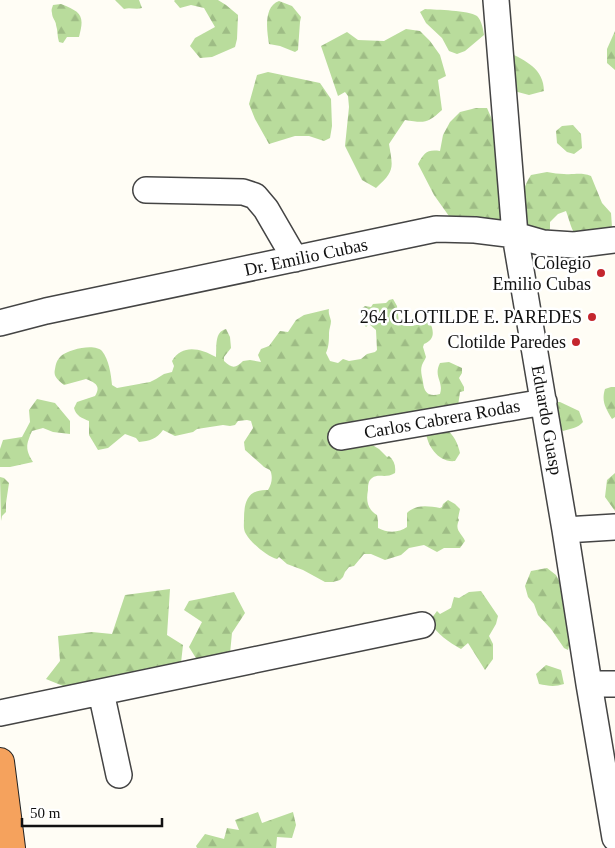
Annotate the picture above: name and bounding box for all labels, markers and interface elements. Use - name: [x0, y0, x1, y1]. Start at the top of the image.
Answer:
- street label: Dr. Emilio Cubas: [243, 234, 369, 280]
- place label: Colegio Emilio Cubas: [493, 253, 591, 294]
- marker: Colegio Emilio Cubas: [595, 267, 607, 279]
- place label: 264 CLOTILDE E. PAREDES: [360, 307, 582, 327]
- marker: 264 CLOTILDE E. PAREDES: [586, 311, 598, 323]
- place label: Clotilde Paredes: [448, 332, 566, 352]
- marker: Clotilde Paredes: [570, 336, 582, 348]
- street label: Eduardo Guasp: [527, 363, 567, 477]
- street label: Carlos Cabrera Rodas: [362, 395, 522, 443]
- scale bar: [22, 796, 162, 828]
- text: 50 m: [30, 805, 61, 821]

